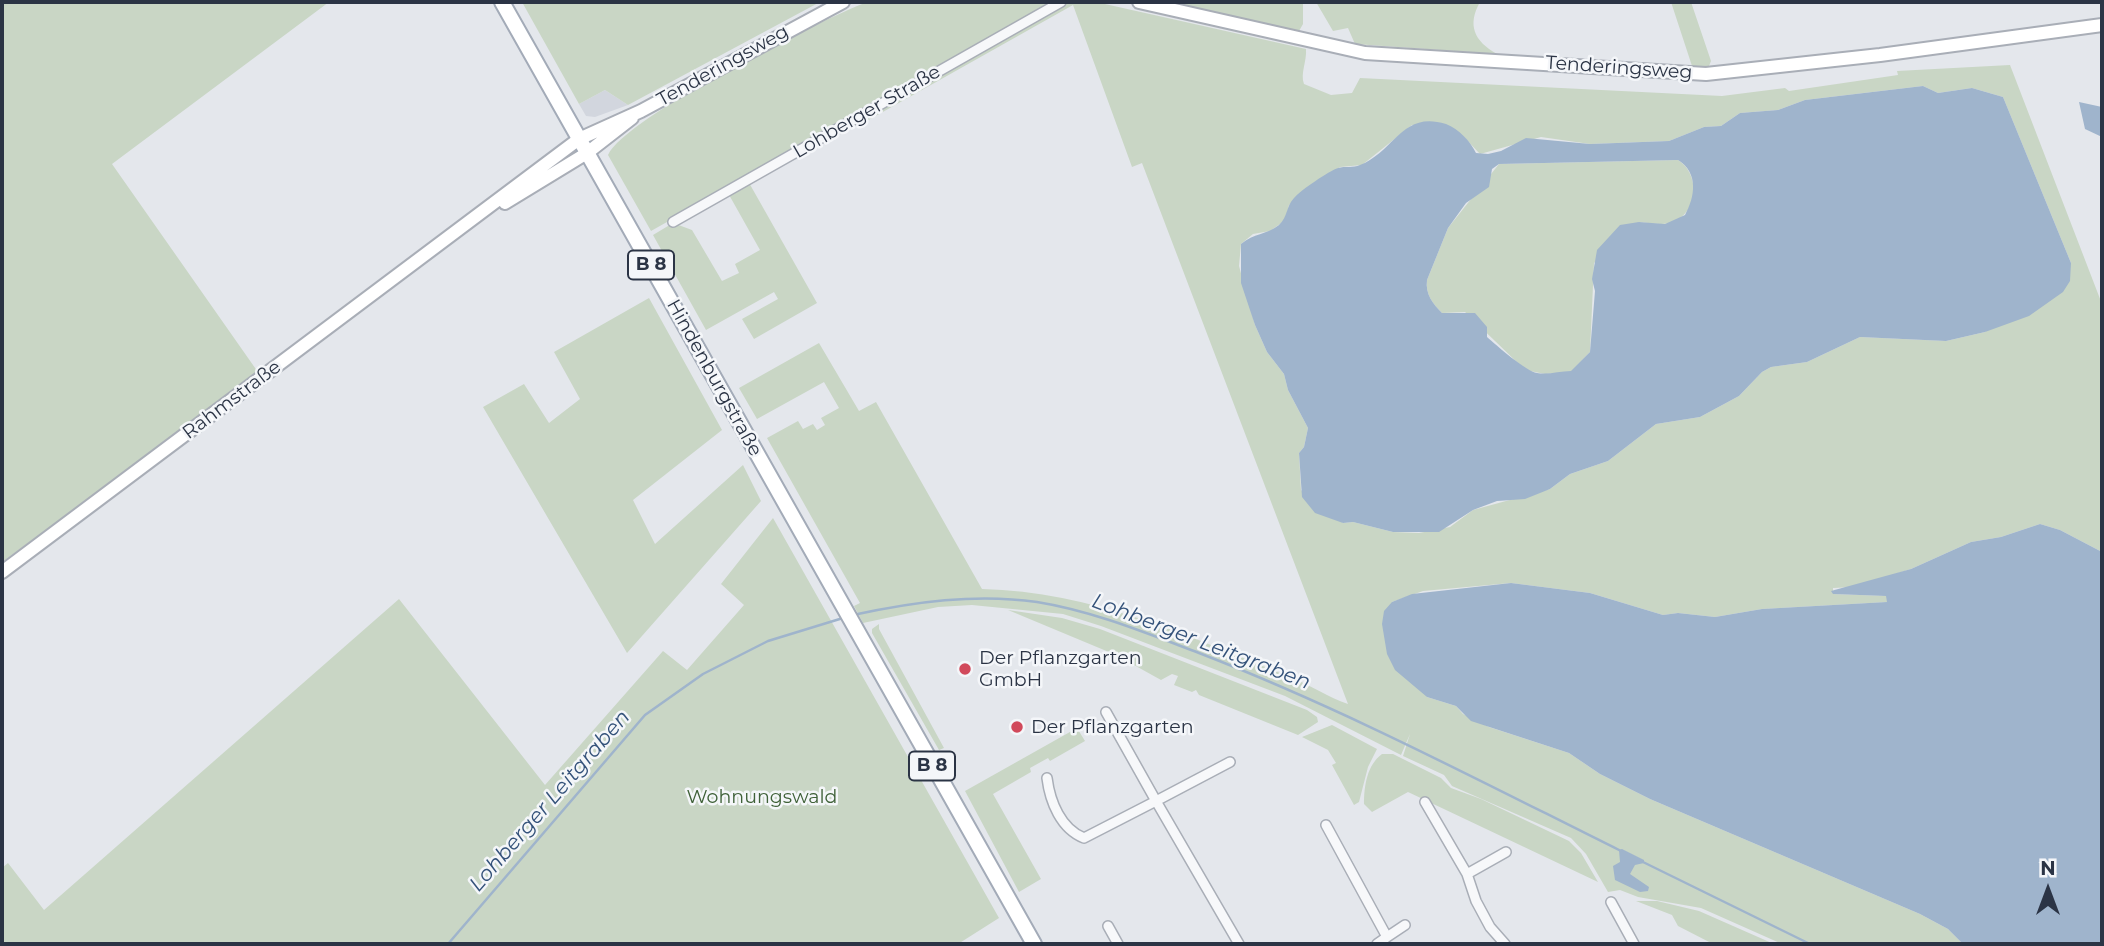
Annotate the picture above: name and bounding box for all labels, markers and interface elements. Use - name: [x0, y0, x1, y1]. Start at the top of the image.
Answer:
- street label: Tenderingsweg: [653, 20, 793, 112]
- street label: Tenderingsweg: [1545, 52, 1693, 84]
- street label: Lohberger Straße: [789, 61, 945, 163]
- road number: B 8: [628, 250, 674, 279]
- street label: Hindenburgstraße: [661, 296, 767, 460]
- street label: Rahmstraße: [178, 356, 286, 444]
- water label: Lohberger Leitgraben: [1088, 589, 1314, 695]
- place label: Der Pflanzgarten GmbH: [979, 647, 1141, 691]
- marker: Der Pflanzgarten GmbH: [957, 661, 973, 677]
- water label: Lohberger Leitgraben: [464, 705, 636, 897]
- place label: Der Pflanzgarten: [1031, 716, 1193, 738]
- marker: Der Pflanzgarten: [1009, 719, 1025, 735]
- road number: B 8: [909, 752, 955, 780]
- park label: Wohnungswald: [687, 786, 837, 808]
- north arrow: [2013, 855, 2083, 925]
- text: N: [2040, 857, 2056, 880]

